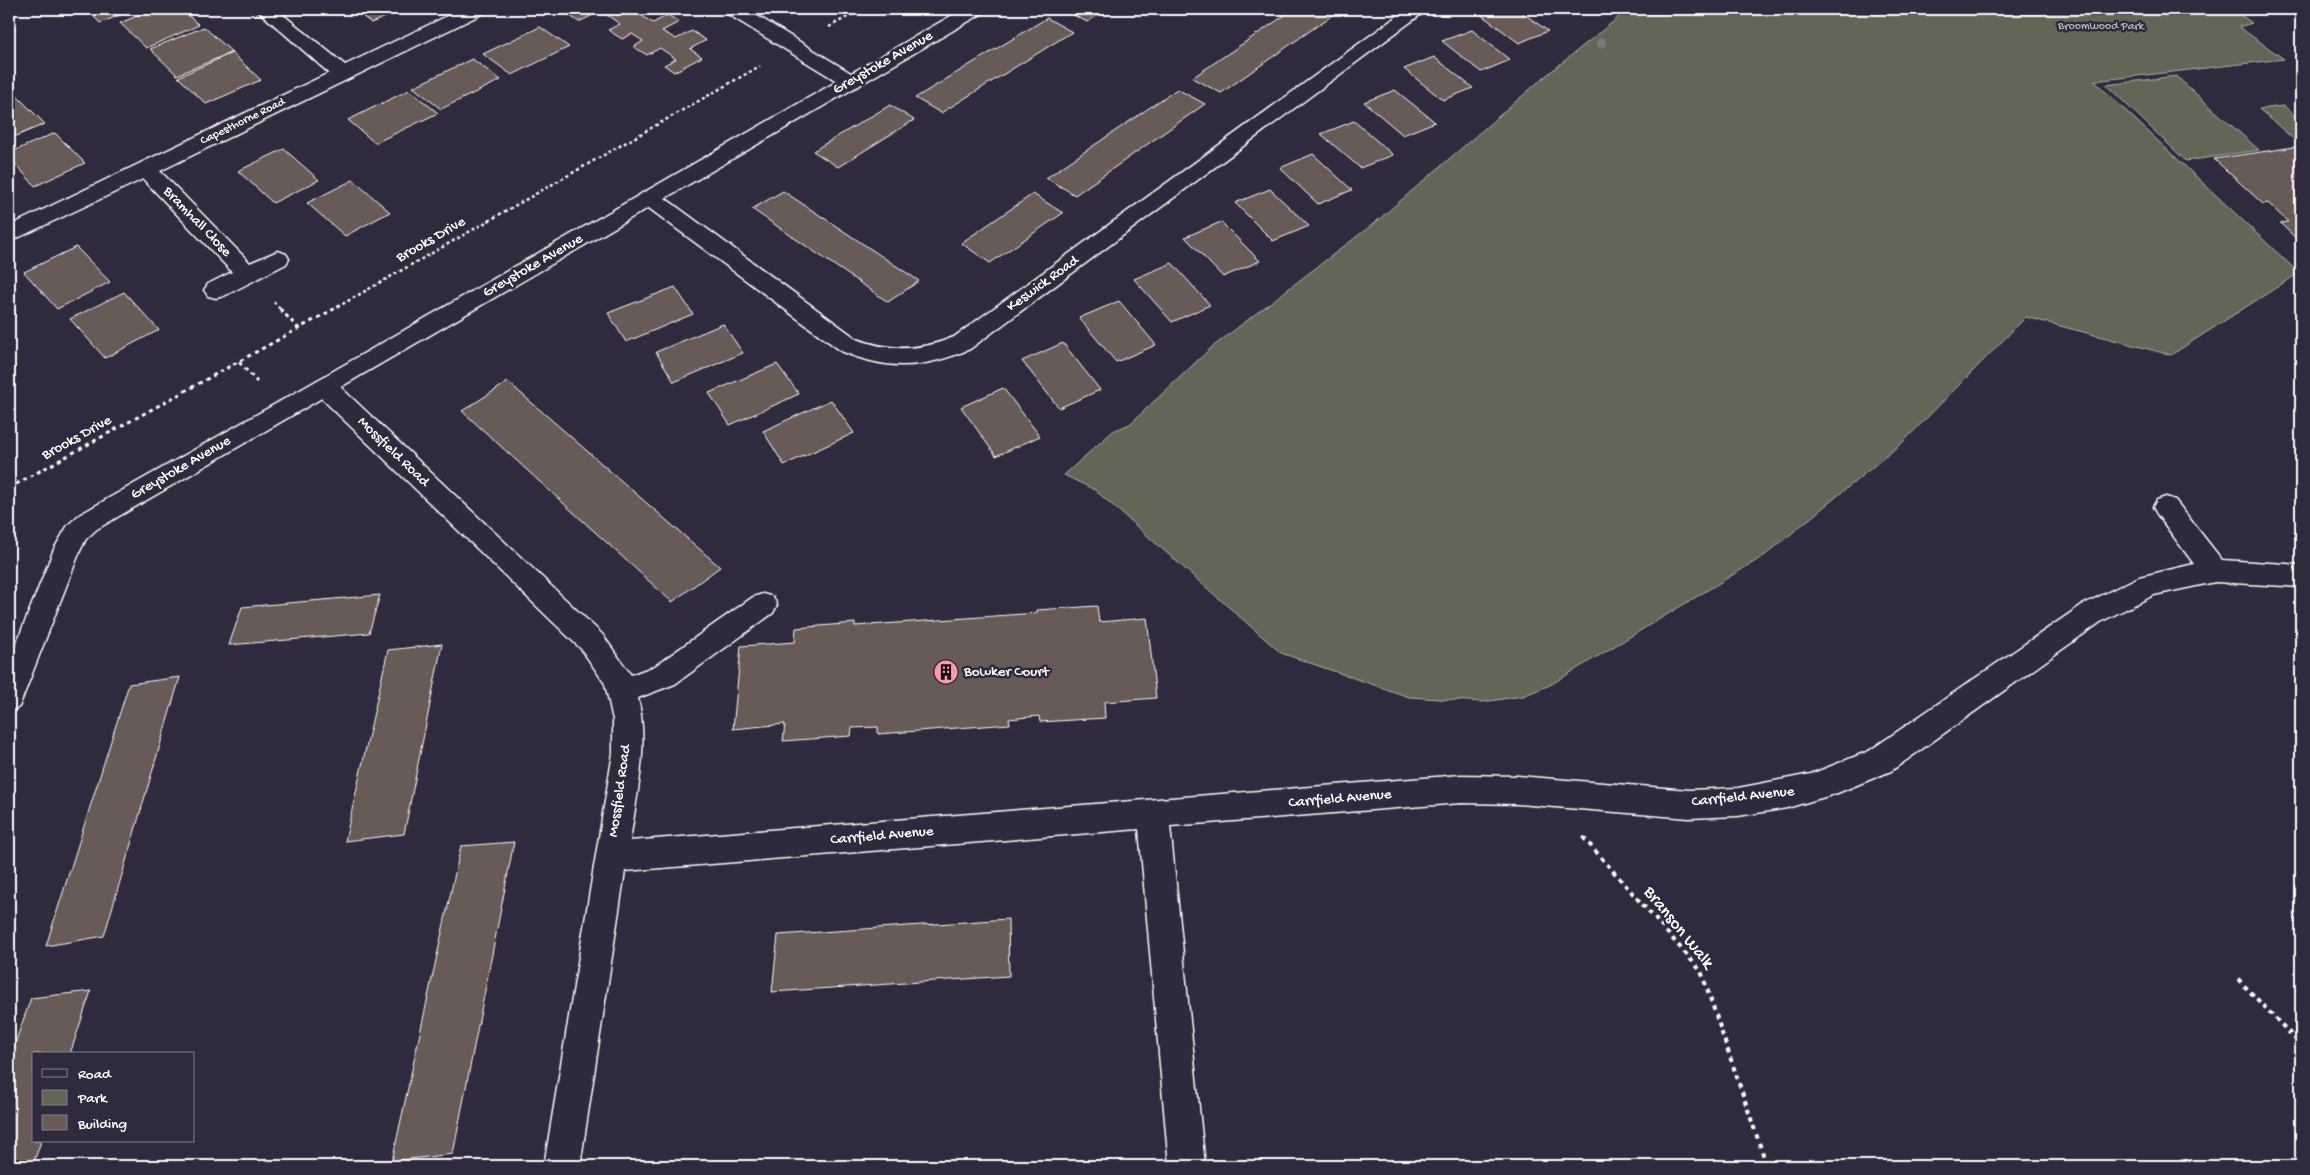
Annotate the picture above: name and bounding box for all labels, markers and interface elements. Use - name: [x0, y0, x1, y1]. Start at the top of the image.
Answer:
- park label: Broomwood Park: [2057, 20, 2146, 34]
- street label: Greystoke Avenue: [830, 27, 936, 99]
- street label: Capesthorne Road: [198, 95, 288, 149]
- street label: Bramhall Close: [158, 182, 235, 261]
- street label: Brooks Drive: [392, 213, 469, 268]
- street label: Greystoke Avenue: [480, 230, 586, 302]
- street label: Keswick Road: [1004, 251, 1083, 316]
- street label: Brooks Drive: [38, 411, 115, 465]
- street label: Mossfield Road: [353, 413, 434, 492]
- street label: Greystoke Avenue: [128, 432, 234, 504]
- building icon: Bowker Court: [933, 659, 959, 685]
- place label: Bowker Court: [963, 663, 1051, 681]
- street label: Mossfield Road: [605, 742, 636, 838]
- street label: Carrfield Avenue: [1691, 783, 1796, 811]
- street label: Carrfield Avenue: [1288, 786, 1393, 812]
- street label: Carrfield Avenue: [830, 823, 935, 849]
- street label: Branson Walk: [1638, 882, 1719, 975]
- legend: [32, 1052, 195, 1142]
- text: Road: [78, 1066, 112, 1084]
- text: Park: [77, 1090, 108, 1108]
- text: Building: [77, 1116, 127, 1134]

